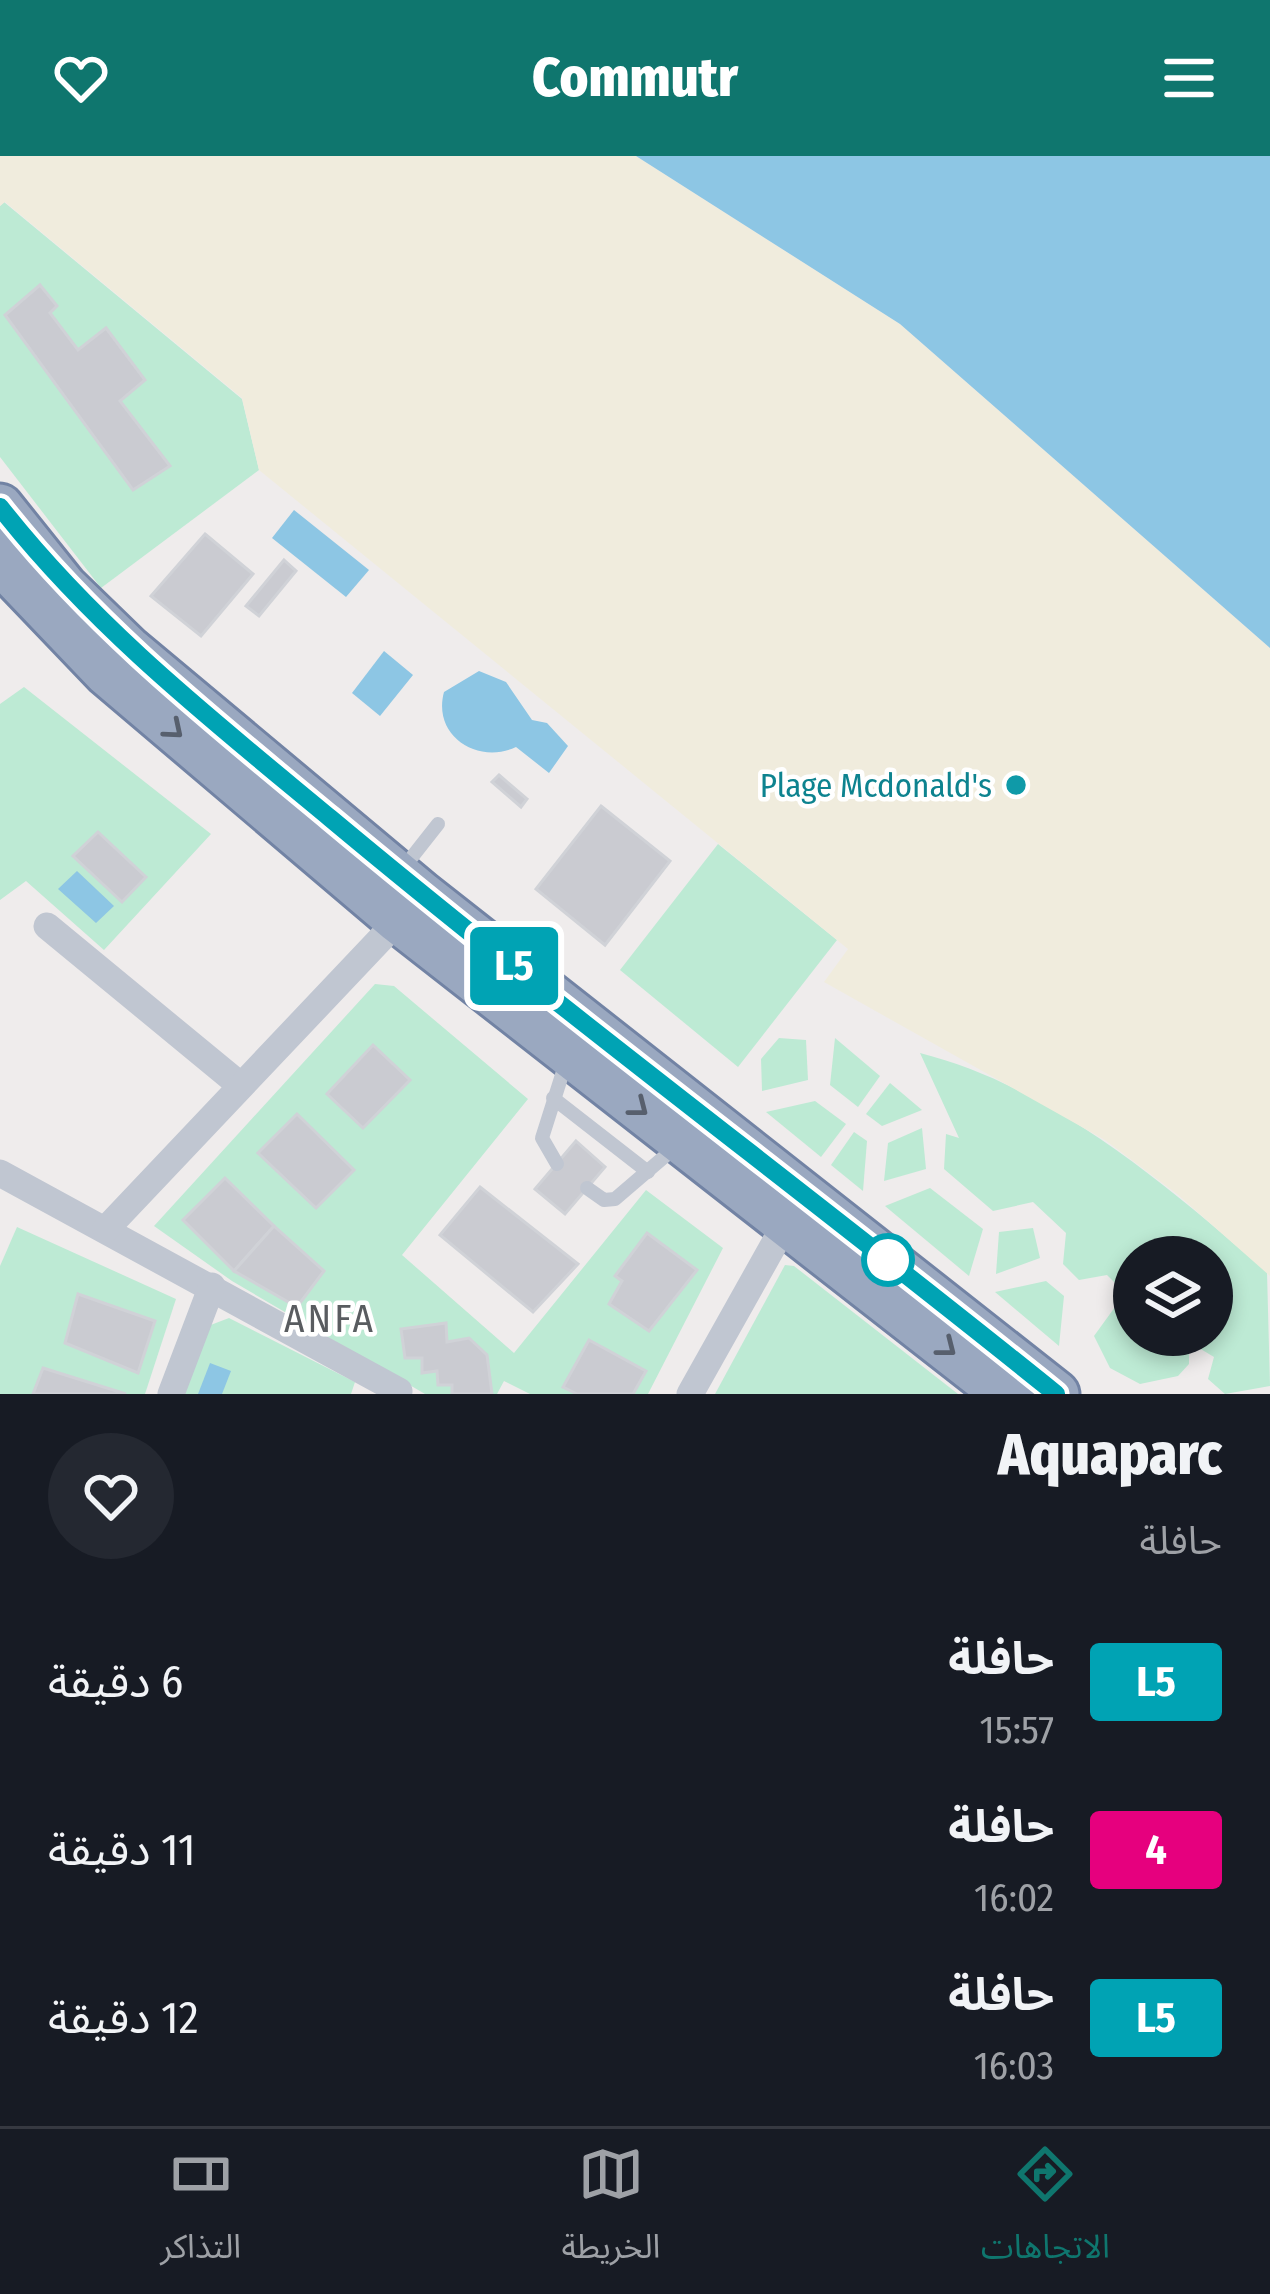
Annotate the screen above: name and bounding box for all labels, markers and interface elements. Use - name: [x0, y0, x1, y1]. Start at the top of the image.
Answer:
- icon: heart: [48, 45, 114, 111]
- icon: menu: [1156, 45, 1222, 111]
- text: Commutr: [532, 46, 738, 110]
- one-way arrow: [160, 715, 182, 737]
- place label: Plage Mcdonald's: [760, 766, 992, 806]
- marker: Plage Mcdonald's: [1003, 772, 1029, 798]
- line badge: L5: [460, 927, 568, 1005]
- text: L5: [494, 941, 534, 991]
- one-way arrow: [626, 1094, 648, 1116]
- unlabelled marker: [863, 1235, 913, 1285]
- map controls: [1113, 1236, 1233, 1356]
- button: layers: [1113, 1236, 1233, 1356]
- district label: ANFA: [284, 1296, 376, 1342]
- one-way arrow: [934, 1334, 956, 1355]
- text: Aquaparc: [998, 1421, 1222, 1489]
- button: heart: [48, 1433, 174, 1559]
- text: حافلة: [1140, 1518, 1222, 1564]
- text: حافلة: [948, 1632, 1054, 1686]
- text: 6 دقيقة: [48, 1655, 183, 1709]
- text: L5: [1136, 1657, 1176, 1707]
- text: 15:57: [980, 1707, 1054, 1753]
- text: حافلة: [948, 1800, 1054, 1854]
- text: 11 دقيقة: [48, 1823, 196, 1877]
- text: 4: [1145, 1825, 1167, 1875]
- text: 16:02: [974, 1875, 1054, 1921]
- text: حافلة: [948, 1968, 1054, 2022]
- text: 12 دقيقة: [48, 1991, 199, 2045]
- text: L5: [1136, 1993, 1176, 2043]
- text: 16:03: [974, 2043, 1054, 2089]
- tab: التذاكر: [160, 2141, 241, 2282]
- tab: الخريطة: [562, 2141, 660, 2282]
- tab: الاتجاهات: [981, 2141, 1110, 2282]

